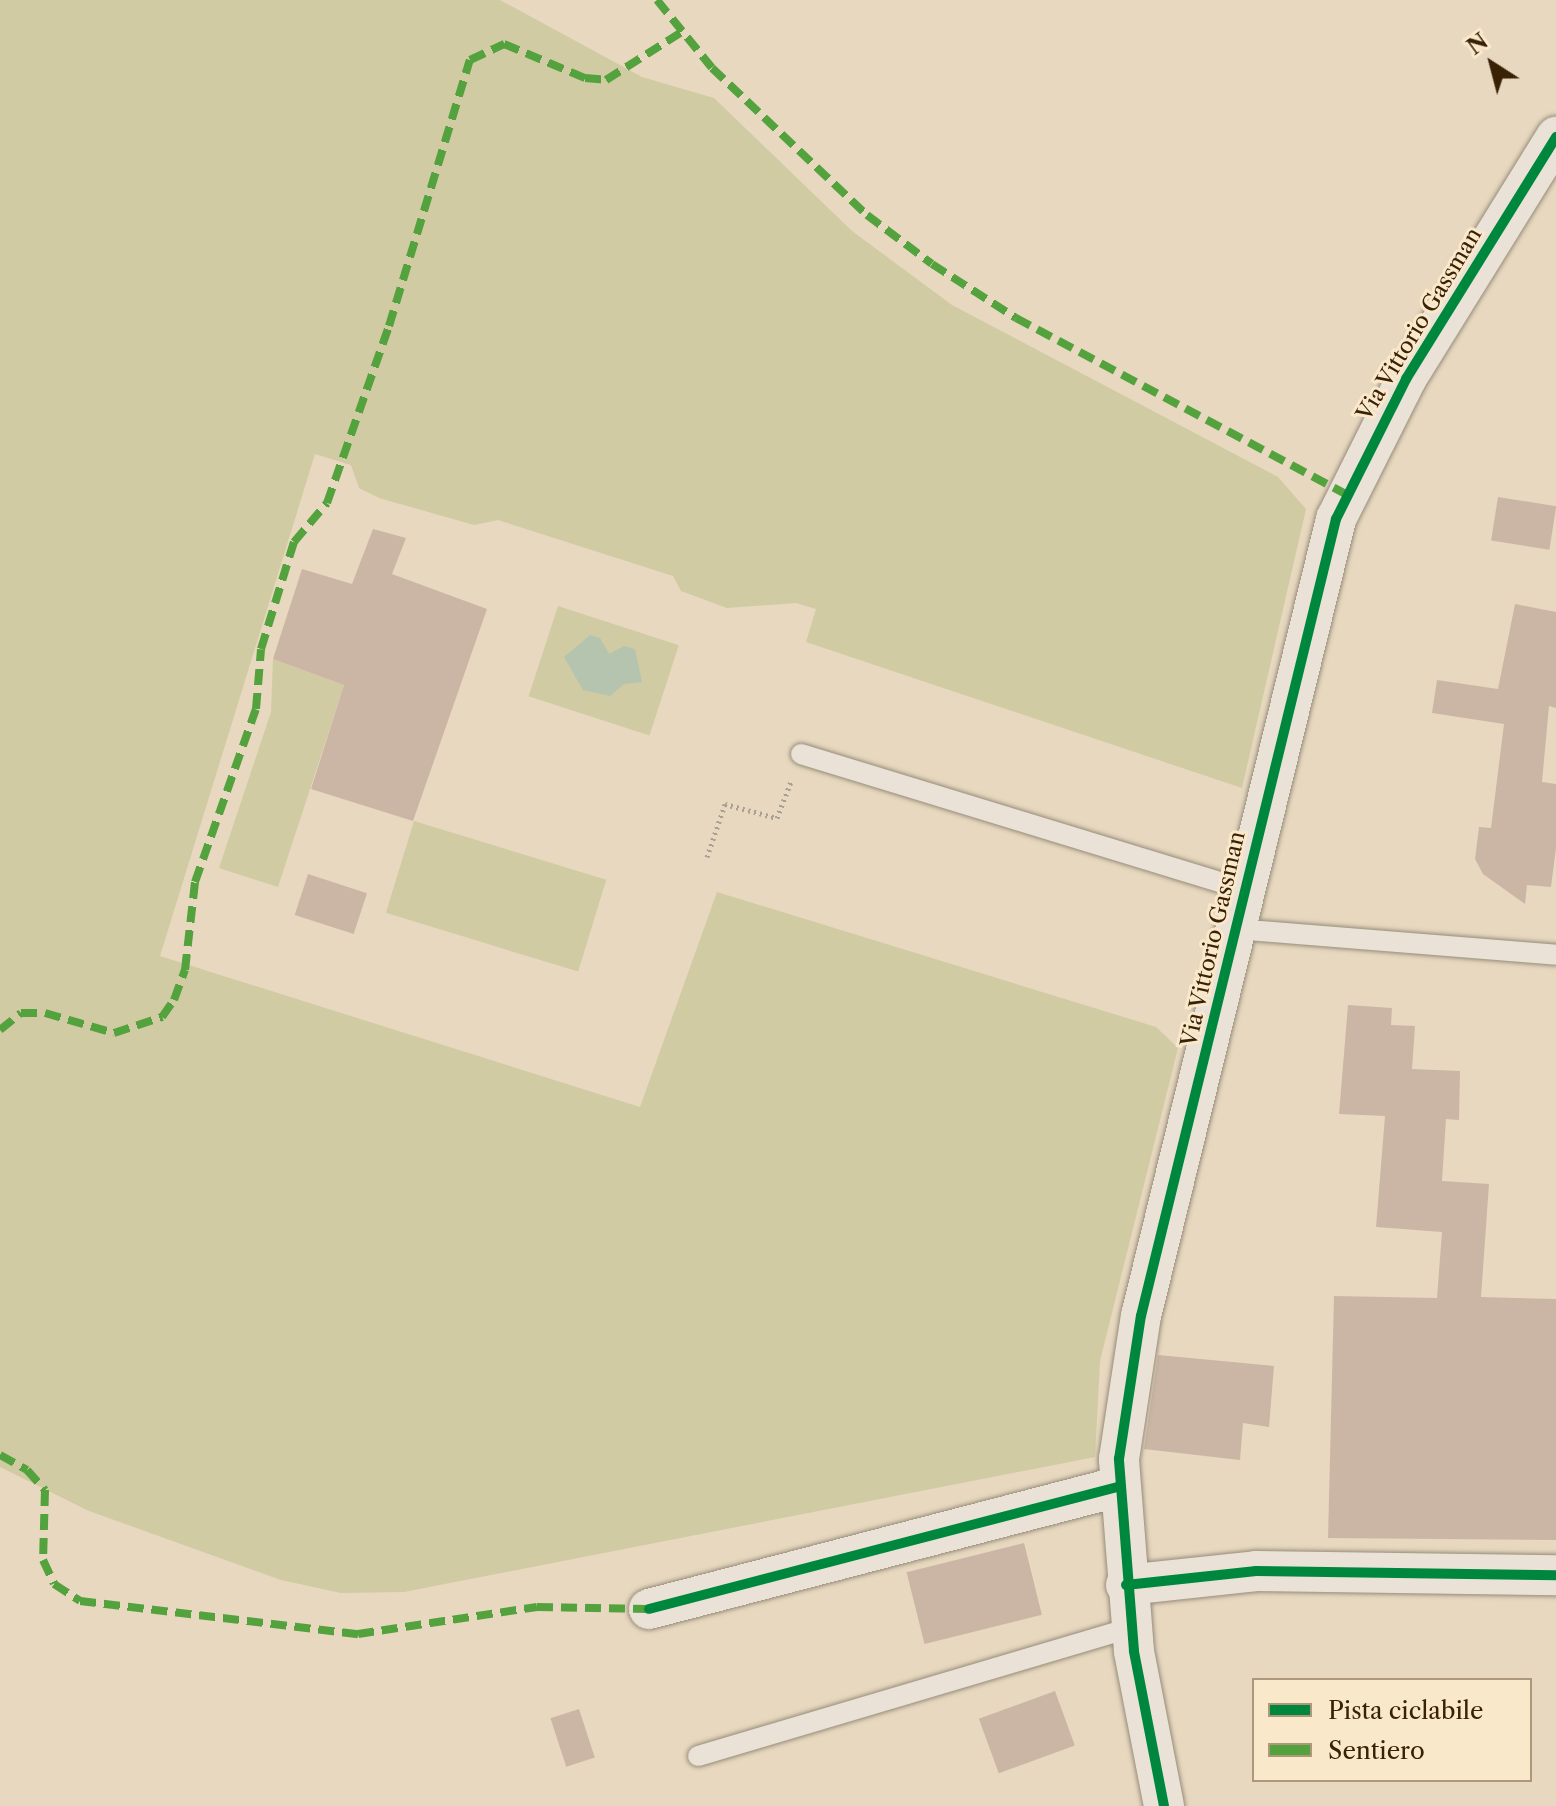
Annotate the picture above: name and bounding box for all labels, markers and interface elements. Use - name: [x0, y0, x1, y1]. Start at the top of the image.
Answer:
- north arrow: [1452, 24, 1532, 104]
- text: N: [1462, 28, 1493, 61]
- street label: Via Vittorio Gassman: [1351, 222, 1487, 426]
- street label: Via Vittorio Gassman: [1175, 828, 1251, 1050]
- legend: [1252, 1678, 1532, 1782]
- text: Pista ciclabile: [1328, 1696, 1483, 1725]
- text: Sentiero: [1328, 1736, 1425, 1765]

